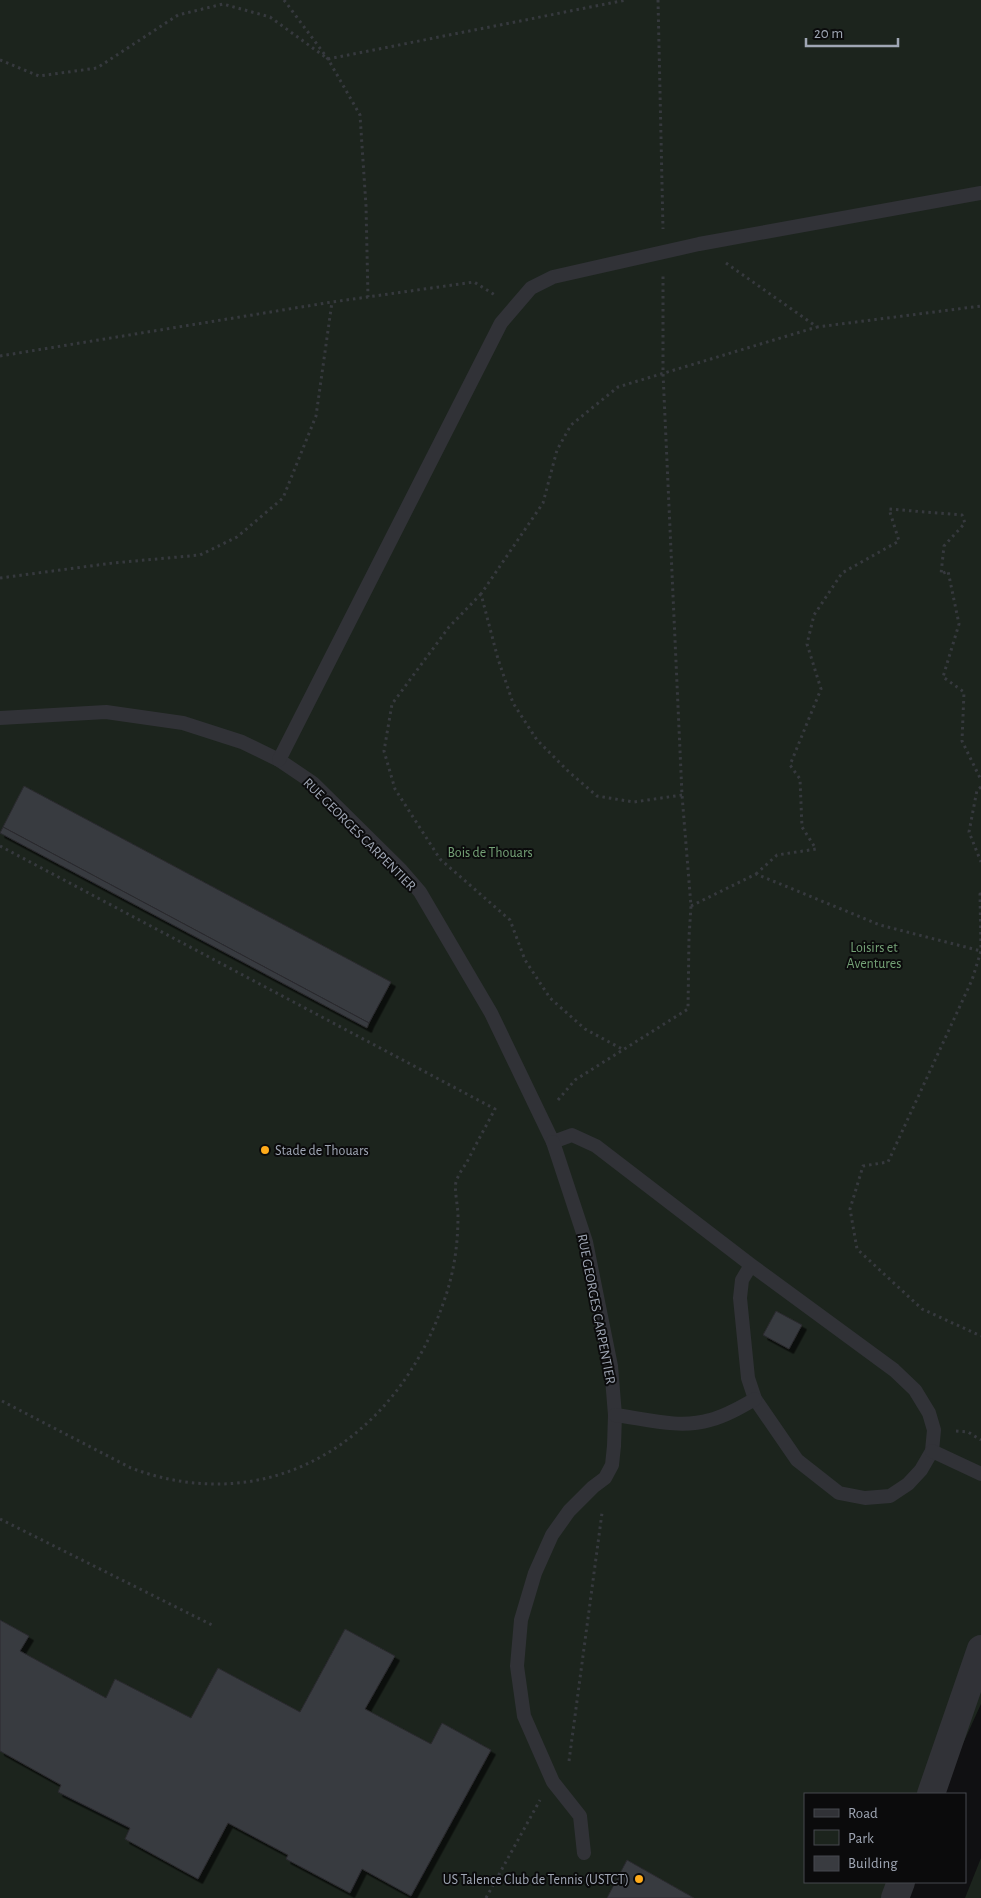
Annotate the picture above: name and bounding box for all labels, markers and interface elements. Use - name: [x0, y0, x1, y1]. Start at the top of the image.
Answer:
- scale bar: [806, 15, 898, 47]
- text: 20 m: [814, 26, 843, 41]
- street label: RUE GEORGES CARPENTIER: [300, 776, 418, 894]
- park label: Bois de Thouars: [447, 846, 533, 860]
- park label: Loisirs et Aventures: [847, 941, 901, 971]
- marker: Stade de Thouars: [259, 1144, 271, 1156]
- place label: Stade de Thouars: [275, 1144, 369, 1158]
- street label: RUE GEORGES CARPENTIER: [575, 1233, 617, 1386]
- legend: [804, 1793, 966, 1883]
- text: Road: [848, 1806, 878, 1821]
- text: Park: [848, 1831, 874, 1846]
- text: Building: [848, 1856, 898, 1871]
- place label: US Talence Club de Tennis (USTCT): [443, 1873, 629, 1887]
- marker: US Talence Club de Tennis (USTCT): [633, 1873, 645, 1885]

